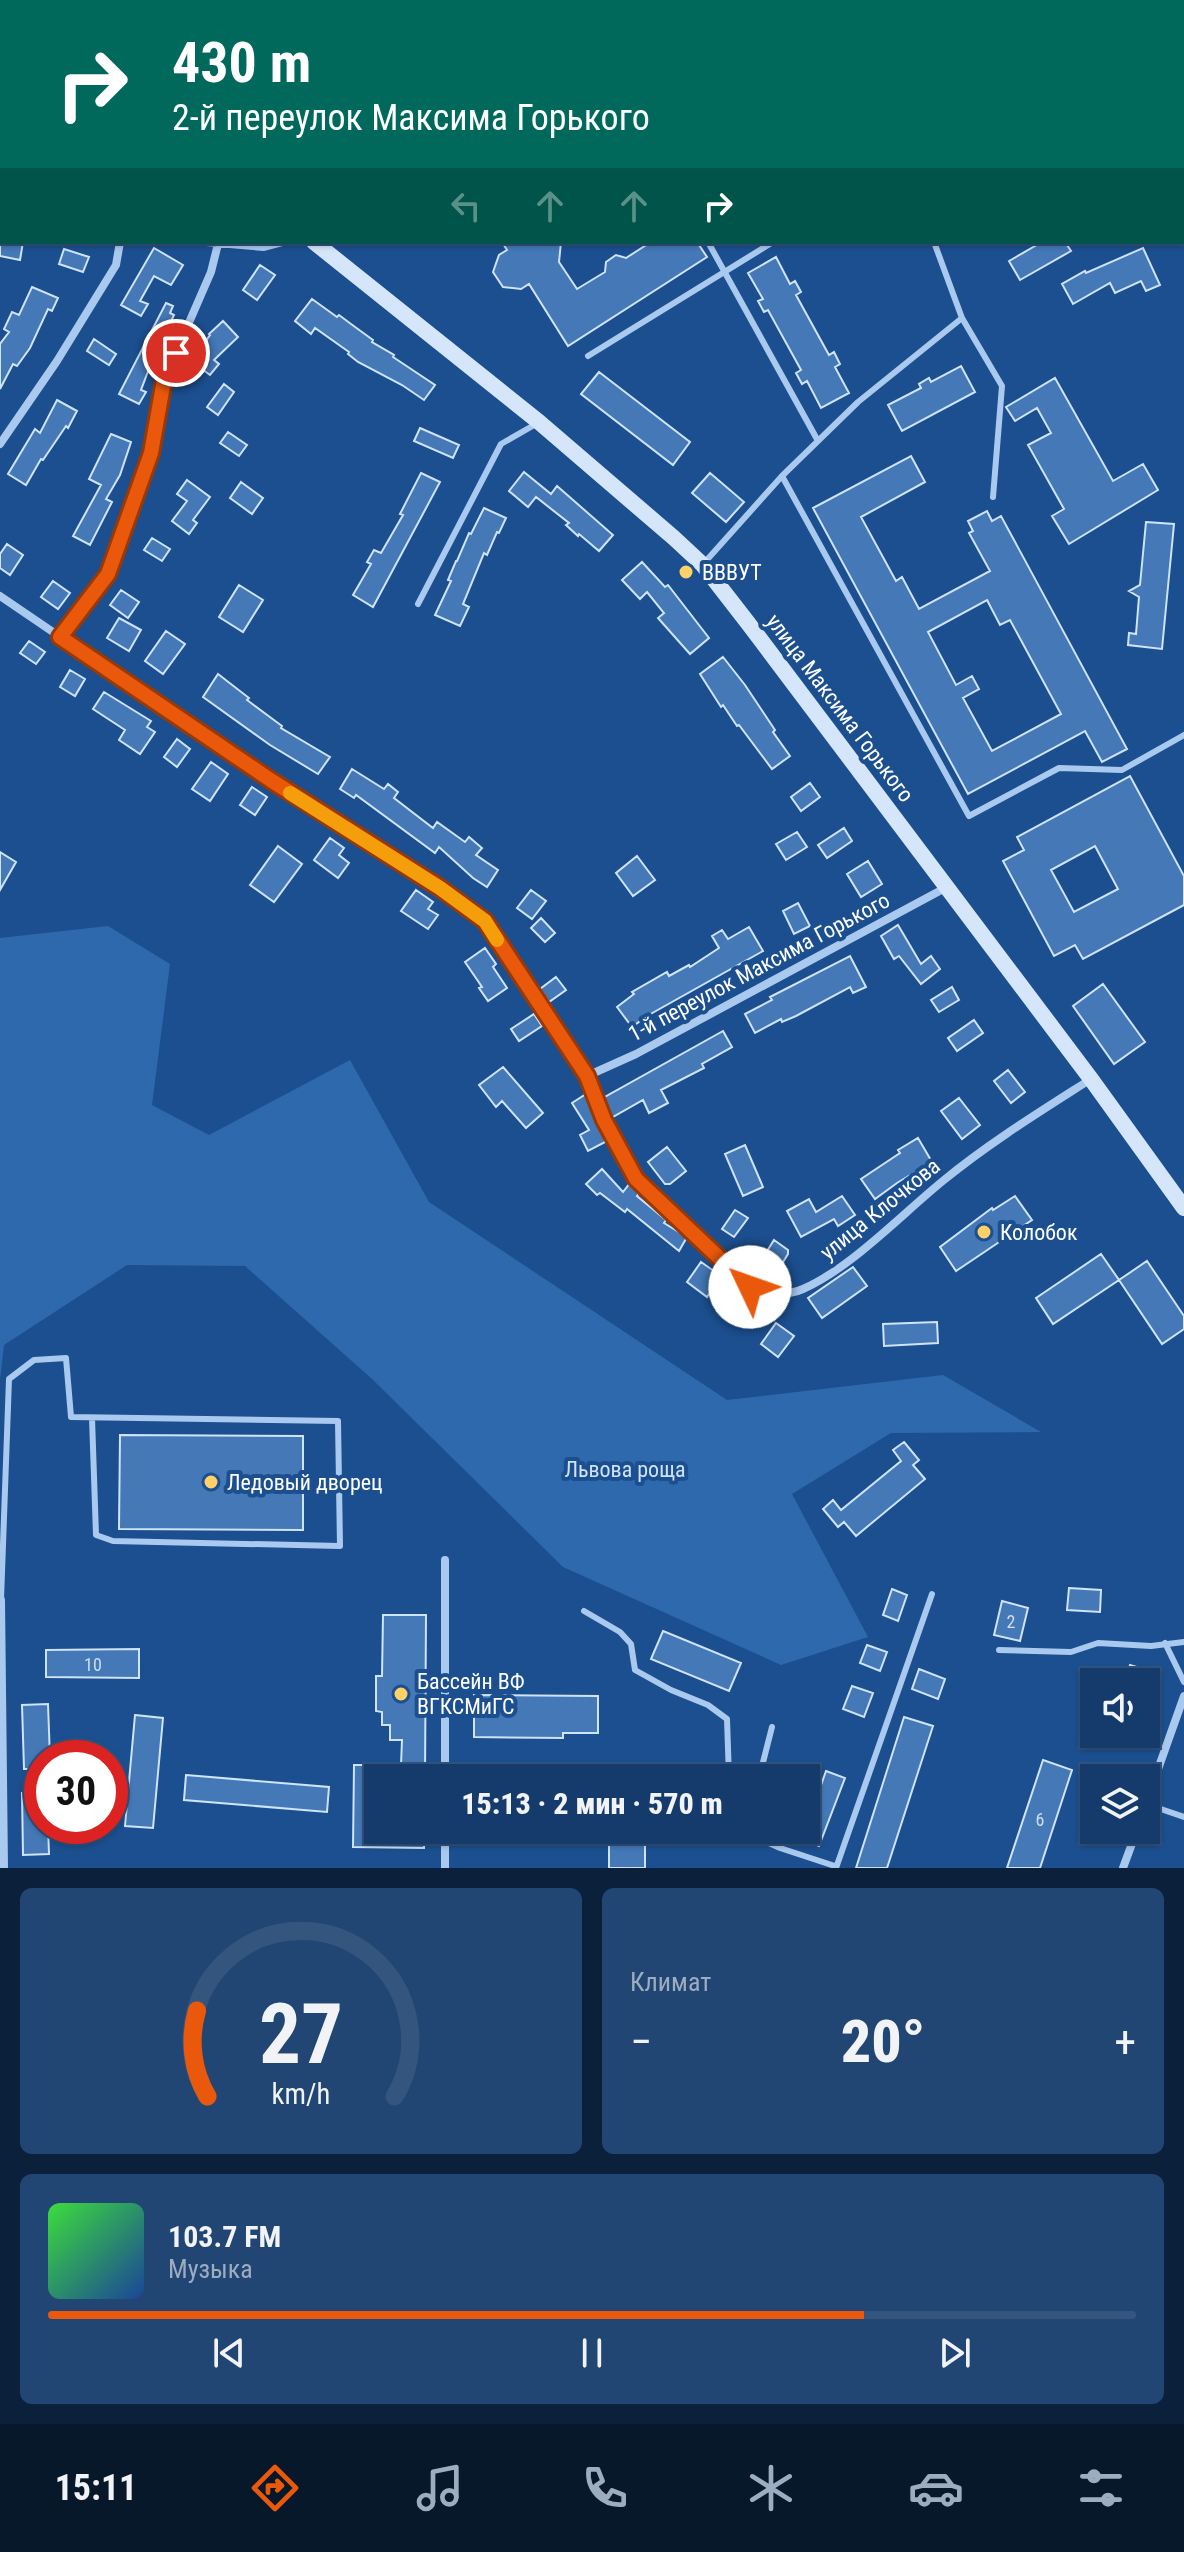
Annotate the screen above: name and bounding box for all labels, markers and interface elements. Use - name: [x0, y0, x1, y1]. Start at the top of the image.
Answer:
- text: 430 m: [172, 30, 311, 96]
- icon: right: [40, 32, 144, 136]
- text: 2-й переулок Максима Горького: [172, 97, 650, 139]
- icon: left: [444, 184, 488, 228]
- icon: ahead: [528, 184, 572, 228]
- icon: ahead: [612, 184, 656, 228]
- icon: right: [696, 184, 740, 228]
- pin: [142, 319, 210, 387]
- icon: arrive: [154, 331, 198, 375]
- place label: ВВВУТ: [702, 560, 762, 585]
- marker: ВВВУТ: [677, 563, 695, 581]
- street label: улица Максима Горького: [761, 609, 919, 807]
- street label: 1-й переулок Максима Горького: [624, 887, 894, 1047]
- street label: улица Клочкова: [815, 1153, 945, 1265]
- place label: Колобок: [1000, 1220, 1078, 1245]
- marker: Колобок: [975, 1223, 993, 1241]
- position arrow: [708, 1245, 792, 1329]
- park label: Львова роща: [564, 1457, 686, 1482]
- place label: Ледовый дворец: [227, 1470, 383, 1495]
- marker: Ледовый дворец: [202, 1473, 220, 1491]
- house number: 2: [1007, 1611, 1016, 1632]
- house number: 10: [84, 1654, 102, 1675]
- map controls: [1080, 1668, 1160, 1844]
- button: sound: [1080, 1668, 1160, 1748]
- place label: Бассейн ВФ ВГКСМиГС: [417, 1669, 525, 1719]
- marker: Бассейн ВФ ВГКСМиГС: [392, 1685, 410, 1703]
- speed limit sign: 30: [24, 1740, 128, 1844]
- button: layers: [1080, 1764, 1160, 1844]
- text: 15:13 · 2 мин · 570 m: [461, 1786, 723, 1821]
- house number: 6: [1036, 1809, 1044, 1830]
- text: Климат: [630, 1967, 711, 1997]
- text: 27: [259, 1986, 343, 2083]
- text: 20°: [841, 2006, 925, 2077]
- text: −: [630, 2016, 652, 2068]
- text: +: [1114, 2016, 1136, 2068]
- text: km/h: [272, 2077, 330, 2111]
- text: 103.7 FM: [168, 2219, 281, 2254]
- text: Музыка: [168, 2254, 253, 2284]
- icon: previous: [207, 2331, 251, 2375]
- icon: pause: [570, 2331, 614, 2375]
- icon: next: [933, 2331, 977, 2375]
- icon: directions: [247, 2460, 303, 2516]
- icon: music: [412, 2460, 468, 2516]
- icon: phone: [577, 2460, 633, 2516]
- icon: climate: [743, 2460, 799, 2516]
- icon: car: [908, 2460, 964, 2516]
- icon: filters: [1073, 2460, 1129, 2516]
- text: 15:11: [55, 2467, 137, 2509]

